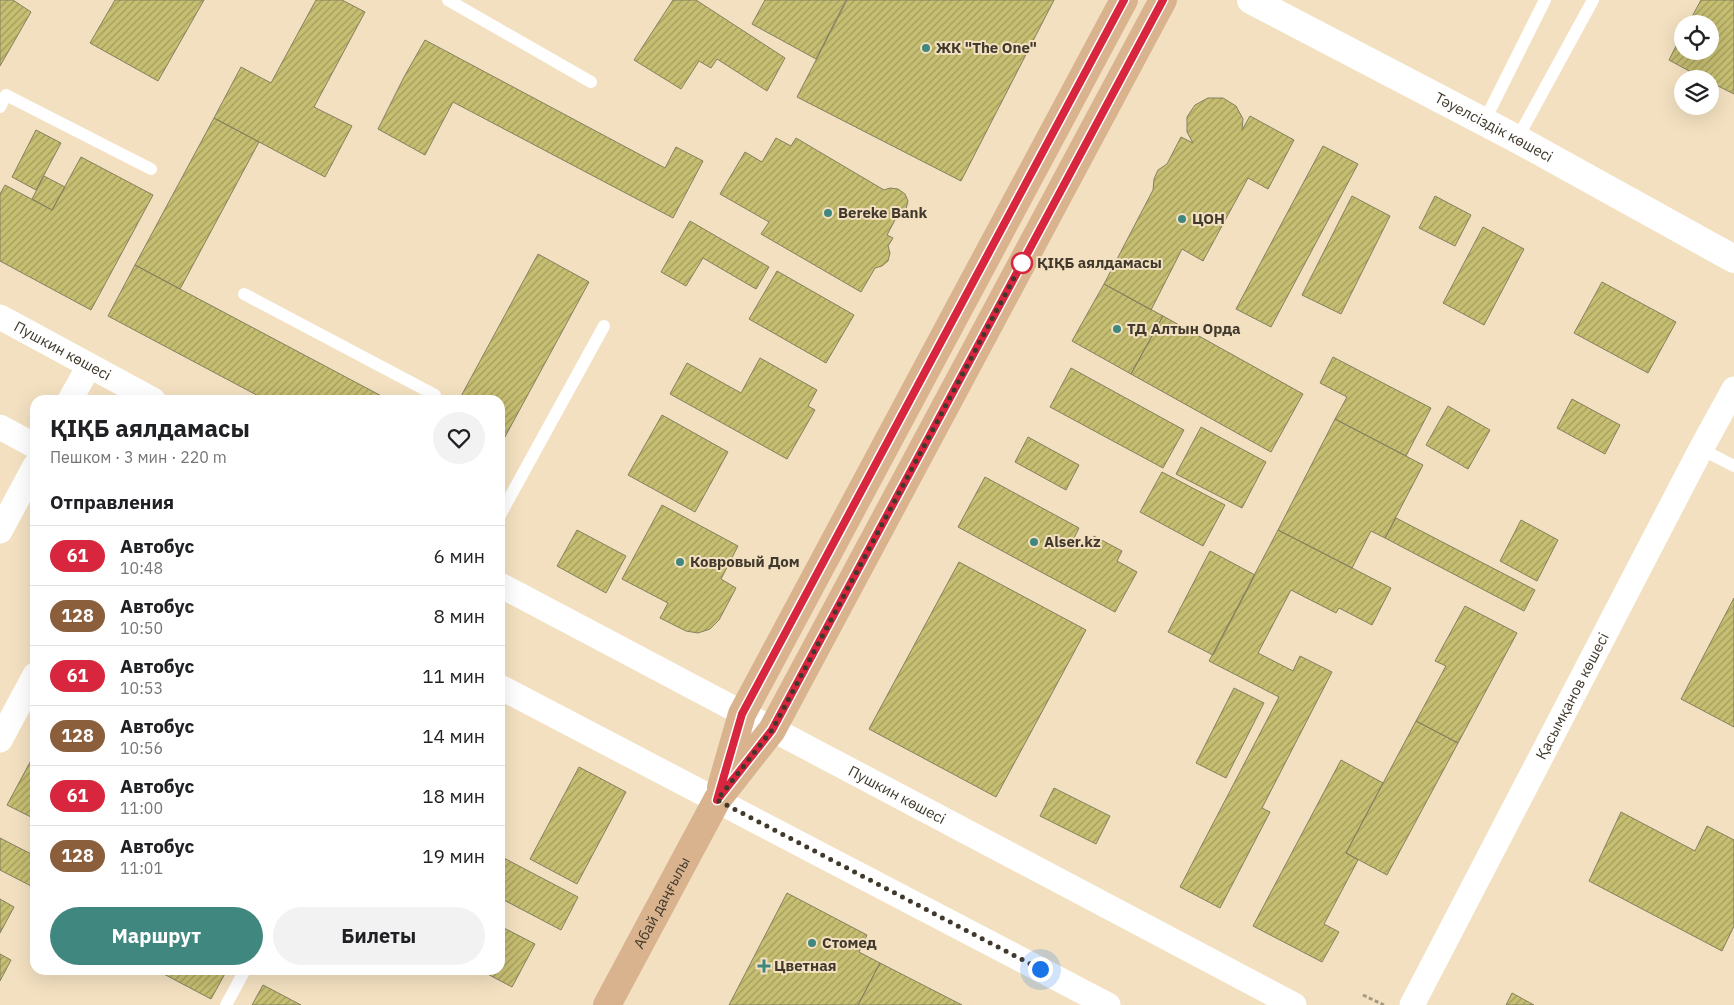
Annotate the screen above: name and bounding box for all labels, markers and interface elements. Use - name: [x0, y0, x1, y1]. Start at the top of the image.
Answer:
- map controls: [1674, 15, 1719, 115]
- button: locate: [1674, 15, 1719, 60]
- place label: ЖК "The One": [936, 38, 1037, 57]
- marker: ЖК "The One": [920, 42, 932, 54]
- button: layers: [1674, 70, 1719, 115]
- street label: Тәуелсіздік көшесі: [1432, 88, 1556, 166]
- place label: Bereke Bank: [838, 203, 928, 222]
- marker: Bereke Bank: [822, 207, 834, 219]
- place label: ЦОН: [1192, 209, 1225, 228]
- marker: ЦОН: [1176, 213, 1188, 225]
- marker: ҚІҚБ аялдамасы: [1011, 252, 1033, 274]
- place label: ҚІҚБ аялдамасы: [1037, 253, 1162, 272]
- street label: Пушкин көшесі: [11, 316, 114, 384]
- place label: ТД Алтын Орда: [1127, 319, 1241, 338]
- marker: ТД Алтын Орда: [1111, 323, 1123, 335]
- text: ҚІҚБ аялдамасы: [50, 412, 250, 444]
- button: heart: [433, 412, 485, 464]
- text: Пешком · 3 мин · 220 m: [50, 447, 227, 467]
- text: Отправления: [50, 490, 174, 514]
- place label: Alser.kz: [1044, 532, 1101, 551]
- text: Автобус: [120, 534, 194, 558]
- marker: Alser.kz: [1028, 536, 1040, 548]
- text: 61: [67, 544, 88, 567]
- text: 6 мин: [434, 544, 485, 568]
- place label: Ковровый Дом: [690, 552, 800, 571]
- marker: Ковровый Дом: [674, 556, 686, 568]
- text: 10:48: [120, 558, 163, 578]
- text: Автобус: [120, 594, 194, 618]
- text: 128: [61, 604, 94, 627]
- text: 8 мин: [434, 604, 485, 628]
- text: 10:50: [120, 618, 163, 638]
- street label: Қасымқанов көшесі: [1531, 629, 1613, 763]
- text: Автобус: [120, 654, 194, 678]
- text: 61: [67, 664, 88, 687]
- text: 11 мин: [422, 664, 485, 688]
- text: 10:53: [120, 678, 163, 698]
- text: Автобус: [120, 714, 194, 738]
- text: 128: [61, 724, 94, 747]
- text: 14 мин: [422, 724, 485, 748]
- text: 10:56: [120, 738, 163, 758]
- street label: Пушкин көшесі: [845, 761, 949, 828]
- text: Автобус: [120, 774, 194, 798]
- text: 61: [67, 784, 88, 807]
- text: 18 мин: [422, 784, 485, 808]
- text: 11:00: [120, 798, 163, 818]
- text: Автобус: [120, 834, 194, 858]
- text: 128: [61, 844, 94, 867]
- text: 19 мин: [422, 844, 485, 868]
- street label: Абай даңғылы: [629, 853, 694, 952]
- text: 11:01: [120, 858, 163, 878]
- button: Маршрут: [50, 907, 263, 965]
- button: Билеты: [273, 907, 485, 965]
- place label: Стомед: [822, 933, 877, 952]
- marker: Стомед: [806, 937, 818, 949]
- place label: Цветная: [774, 956, 836, 975]
- your location: [1028, 957, 1053, 982]
- marker: Цветная: [758, 960, 770, 972]

